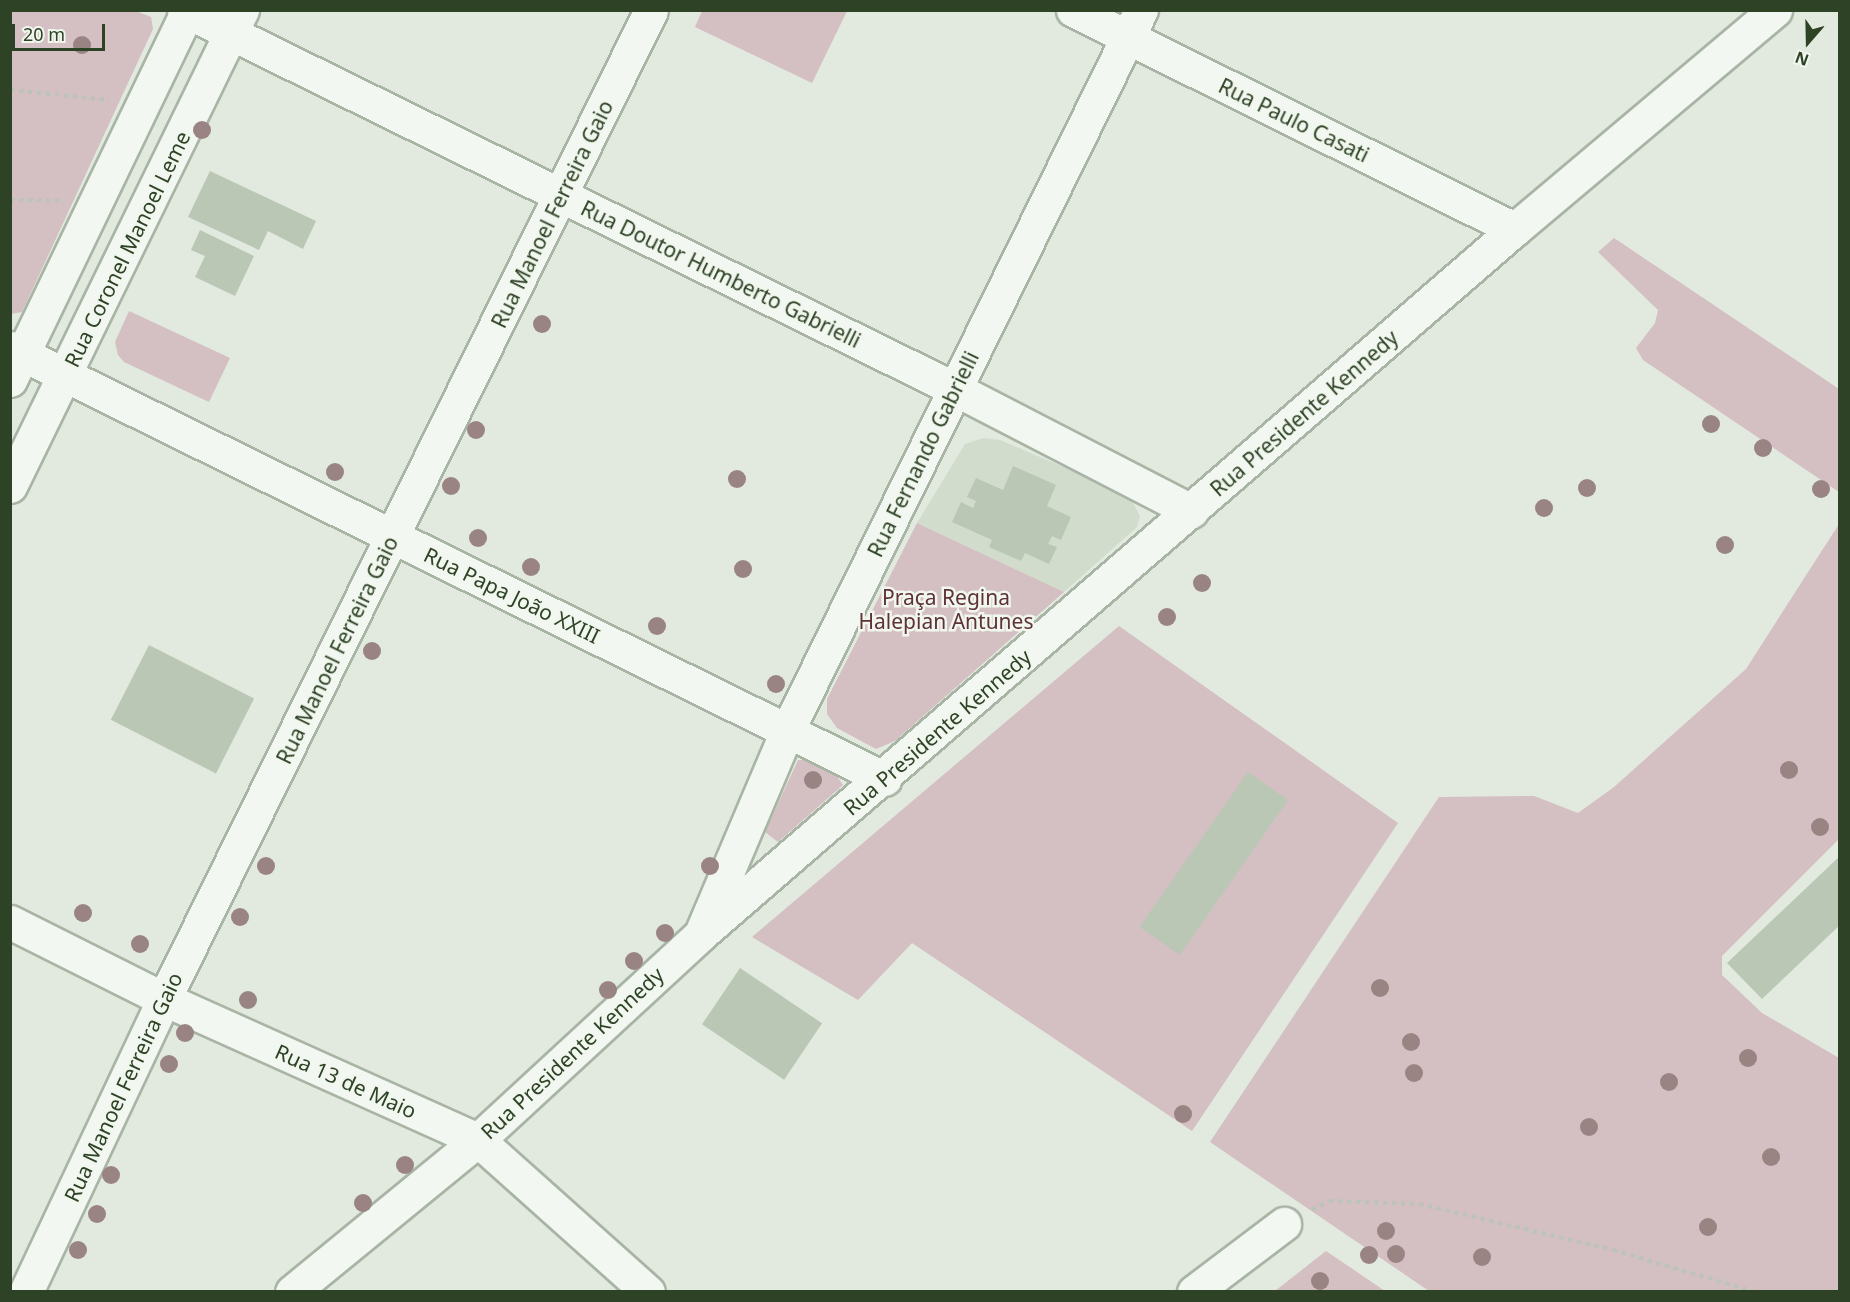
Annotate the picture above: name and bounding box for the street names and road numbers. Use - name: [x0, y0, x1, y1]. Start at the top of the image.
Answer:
- street label: Rua Paulo Casati: [1215, 73, 1373, 167]
- street label: Rua Manoel Ferreira Gaio: [486, 96, 618, 332]
- street label: Rua Coronel Manoel Leme: [59, 127, 195, 371]
- street label: Rua Doutor Humberto Gabrielli: [577, 195, 865, 353]
- street label: Rua Presidente Kennedy: [1205, 325, 1403, 501]
- street label: Rua Fernando Gabrielli: [862, 347, 984, 561]
- street label: Rua Manoel Ferreira Gaio: [271, 532, 403, 768]
- street label: Rua Papa João XXIII: [420, 542, 604, 648]
- street label: Rua Presidente Kennedy: [838, 644, 1036, 820]
- street label: Rua Presidente Kennedy: [475, 962, 669, 1144]
- street label: Rua Manoel Ferreira Gaio: [59, 968, 187, 1206]
- street label: Rua 13 de Maio: [271, 1039, 421, 1123]

